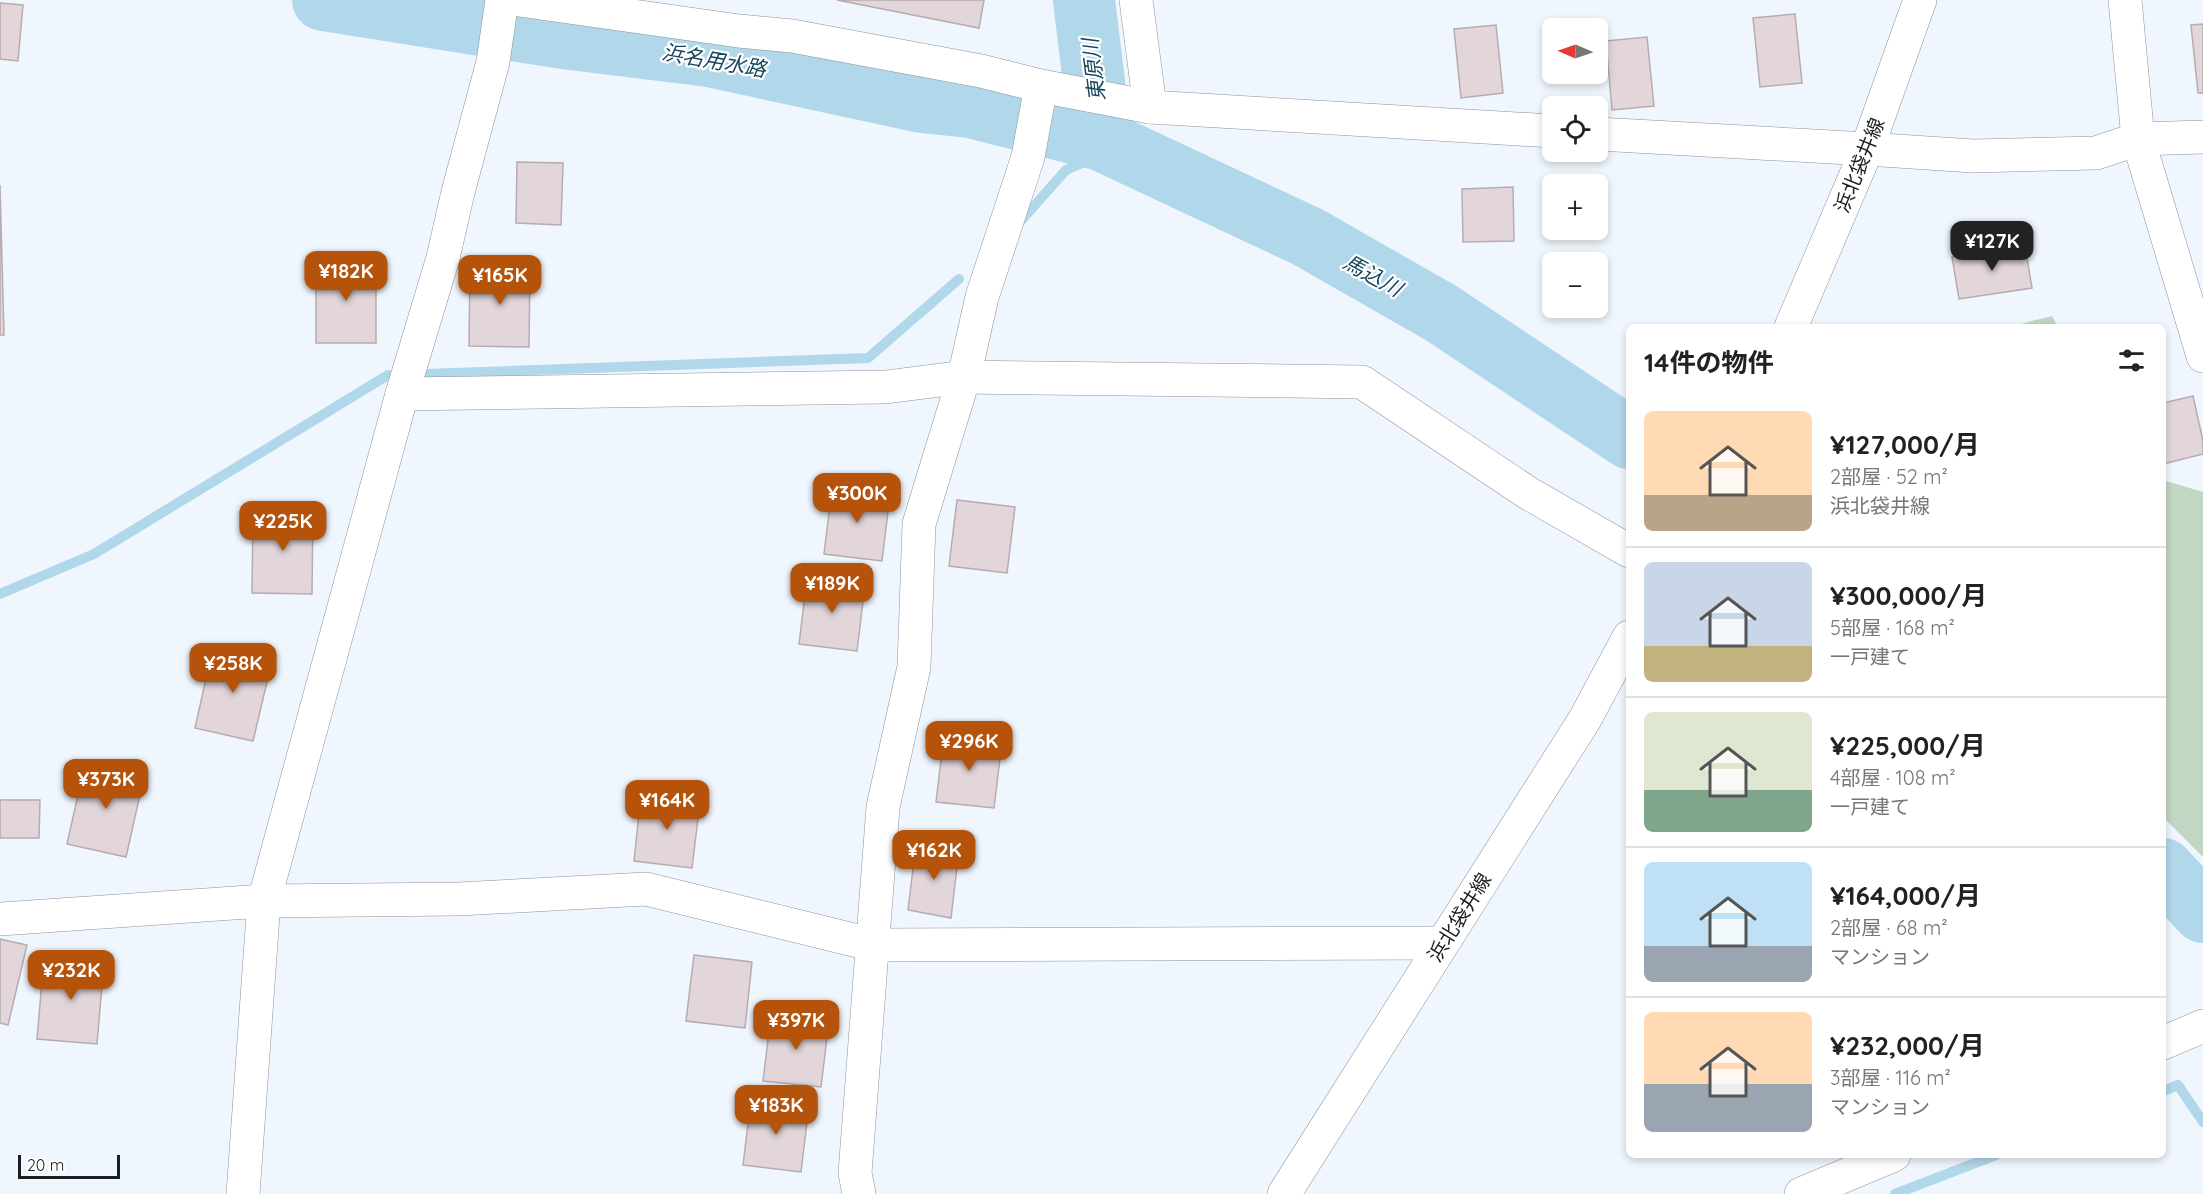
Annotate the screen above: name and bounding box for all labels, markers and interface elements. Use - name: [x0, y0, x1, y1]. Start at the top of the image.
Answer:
- north arrow: [1542, 18, 1608, 84]
- map controls: [1542, 18, 1608, 318]
- water label: 東原川: [1076, 35, 1110, 103]
- water label: 浜名用水路: [660, 38, 770, 82]
- button: locate: [1542, 96, 1608, 162]
- street label: 浜北袋井線: [1829, 114, 1889, 216]
- button: +: [1542, 174, 1608, 240]
- pin: ¥127K: [1950, 221, 2034, 272]
- text: ¥127K: [1964, 228, 2020, 253]
- water label: 馬込川: [1339, 248, 1409, 303]
- pin: ¥182K: [304, 251, 388, 302]
- button: −: [1542, 252, 1608, 318]
- pin: ¥165K: [458, 255, 542, 306]
- text: ¥182K: [318, 258, 374, 283]
- text: ¥165K: [472, 262, 528, 287]
- icon: filters: [2115, 344, 2148, 377]
- text: 14件の物件: [1644, 346, 1773, 379]
- text: ¥127,000/月: [1830, 428, 1980, 461]
- icon: home: [1692, 435, 1764, 507]
- text: 2部屋 · 52 m²: [1830, 464, 1948, 489]
- pin: ¥300K: [815, 473, 899, 524]
- text: ¥300K: [827, 480, 887, 505]
- text: 浜北袋井線: [1830, 493, 1930, 518]
- pin: ¥225K: [241, 501, 325, 552]
- text: ¥225K: [253, 508, 313, 533]
- pin: ¥189K: [790, 563, 874, 614]
- text: ¥189K: [804, 570, 860, 595]
- text: ¥300,000/月: [1830, 579, 1987, 612]
- icon: home: [1692, 586, 1764, 658]
- text: 5部屋 · 168 m²: [1830, 615, 1955, 640]
- pin: ¥258K: [191, 643, 275, 694]
- text: 一戸建て: [1830, 644, 1910, 669]
- text: ¥258K: [204, 650, 262, 675]
- pin: ¥296K: [927, 721, 1011, 772]
- text: ¥296K: [940, 728, 998, 753]
- text: ¥225,000/月: [1830, 729, 1986, 762]
- icon: home: [1692, 736, 1764, 808]
- pin: ¥373K: [64, 759, 148, 810]
- text: 4部屋 · 108 m²: [1830, 765, 1956, 790]
- text: ¥373K: [77, 766, 135, 791]
- pin: ¥164K: [625, 780, 709, 831]
- text: ¥164K: [639, 787, 695, 812]
- text: 一戸建て: [1830, 794, 1910, 819]
- pin: ¥162K: [892, 830, 976, 881]
- text: ¥162K: [906, 837, 962, 862]
- street label: 浜北袋井線: [1422, 868, 1496, 966]
- text: ¥164,000/月: [1830, 879, 1981, 912]
- icon: home: [1692, 886, 1764, 958]
- text: 2部屋 · 68 m²: [1830, 915, 1948, 940]
- text: マンション: [1830, 944, 1930, 969]
- pin: ¥232K: [29, 950, 113, 1001]
- text: ¥232K: [42, 957, 100, 982]
- pin: ¥397K: [754, 1000, 838, 1051]
- text: ¥397K: [767, 1007, 825, 1032]
- text: ¥232,000/月: [1830, 1029, 1985, 1062]
- icon: home: [1692, 1036, 1764, 1108]
- text: 3部屋 · 116 m²: [1830, 1065, 1951, 1090]
- pin: ¥183K: [734, 1085, 818, 1136]
- text: ¥183K: [749, 1092, 803, 1117]
- text: マンション: [1830, 1094, 1930, 1119]
- scale bar: [18, 1152, 120, 1180]
- text: 20 m: [27, 1155, 64, 1175]

